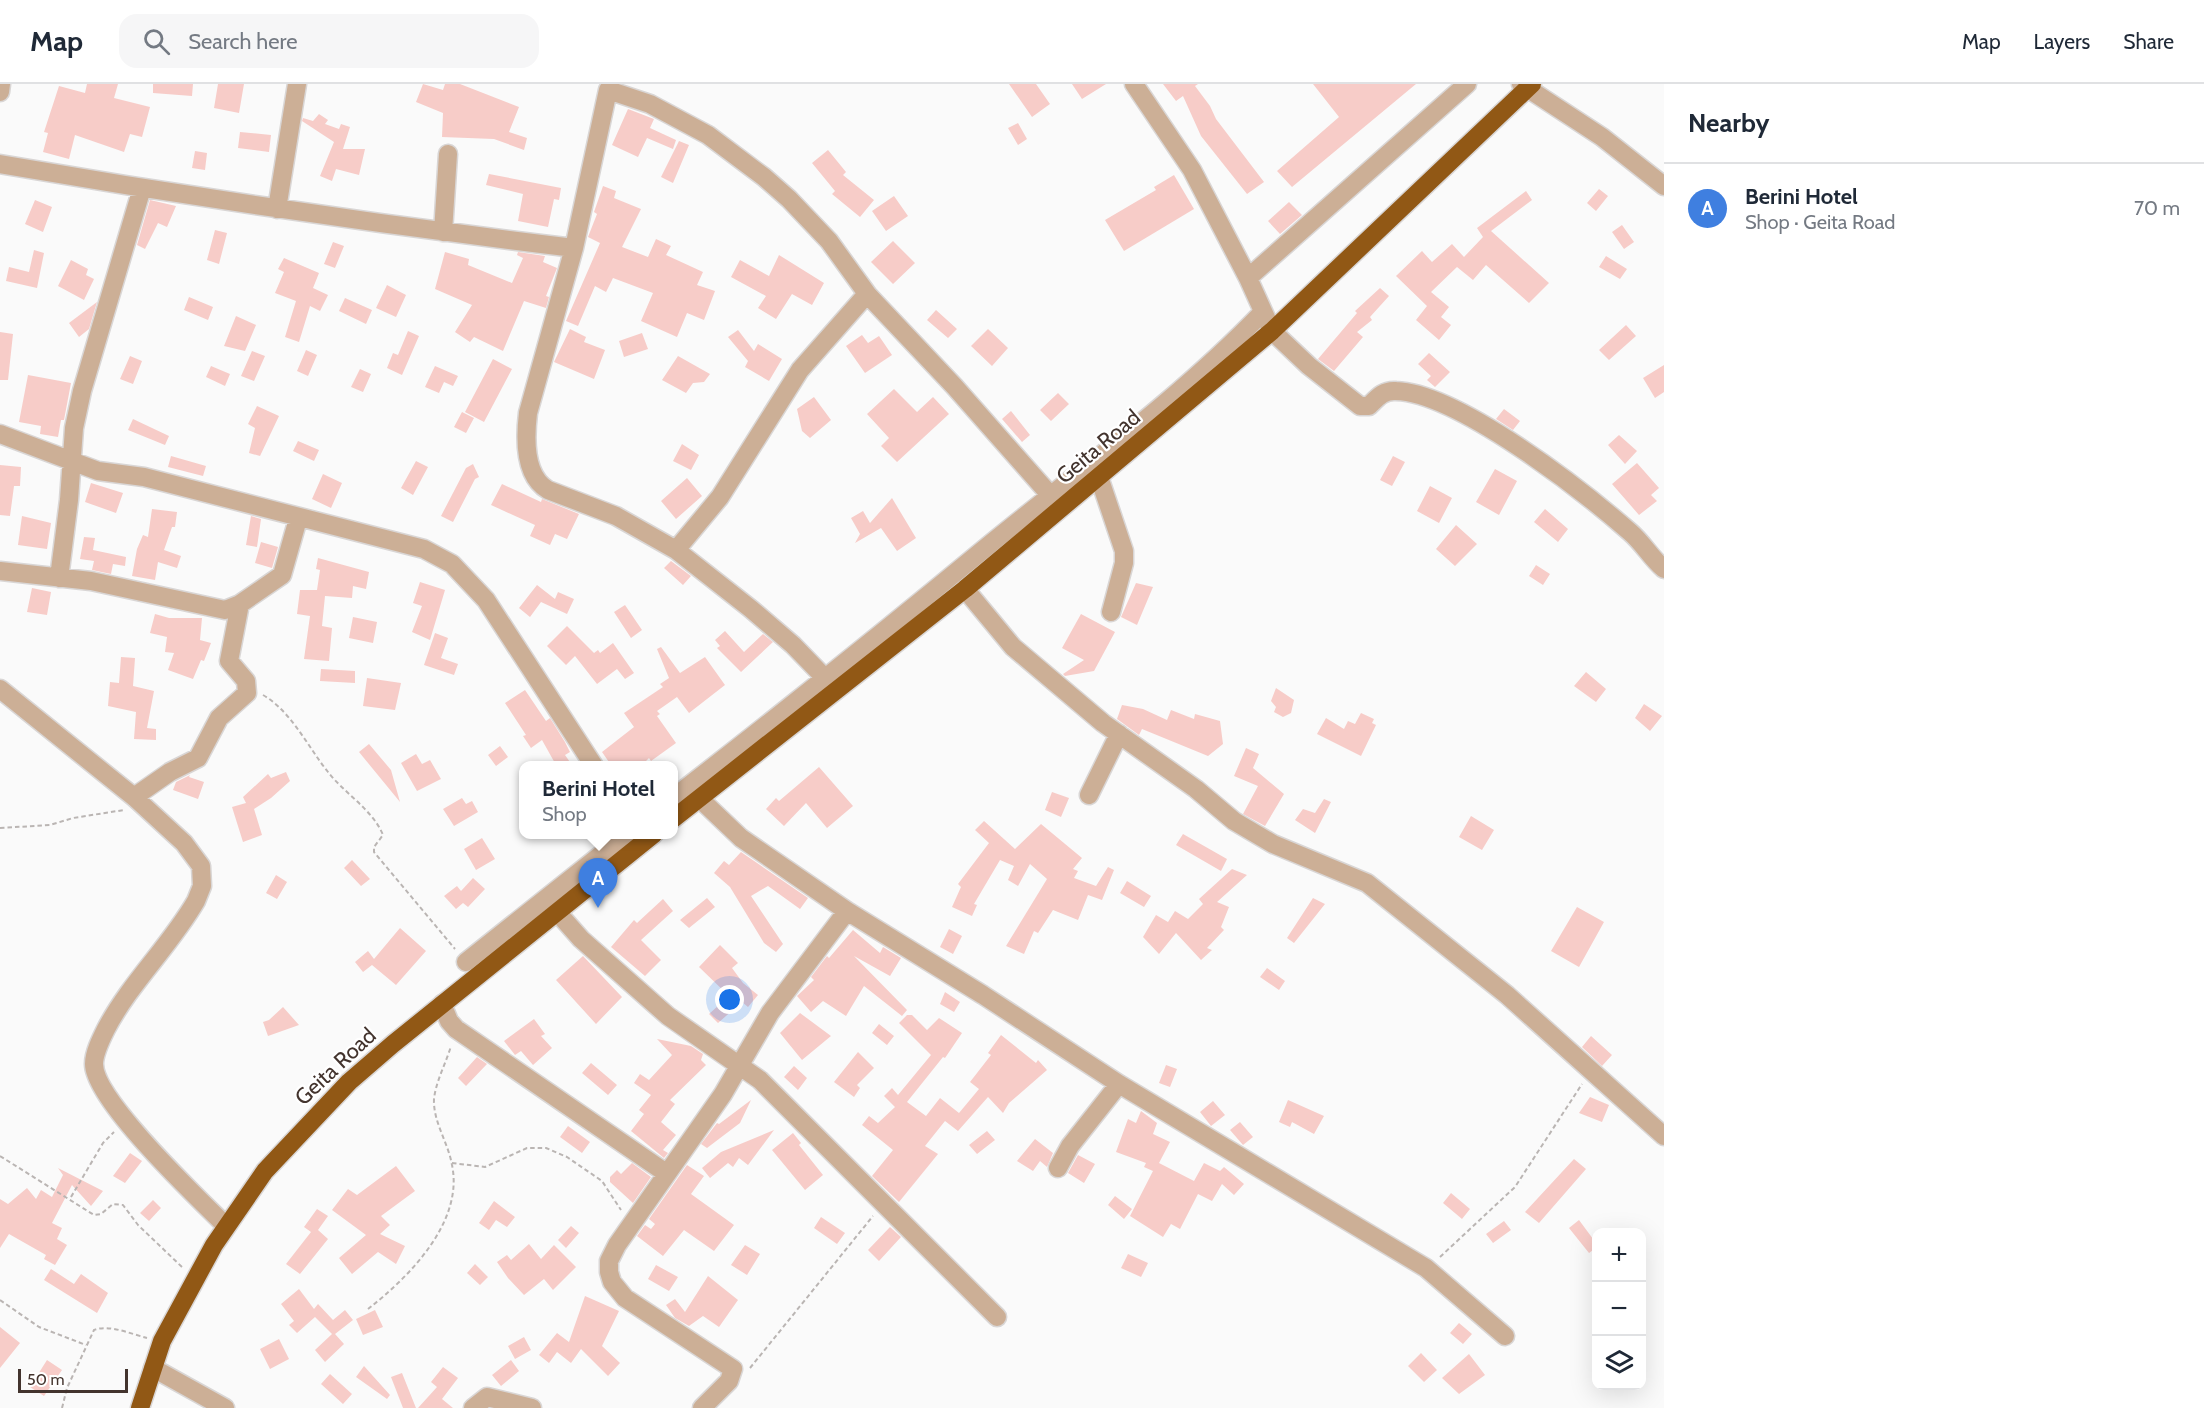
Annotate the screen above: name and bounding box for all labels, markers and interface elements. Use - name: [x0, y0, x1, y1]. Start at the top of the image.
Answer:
- search box: [119, 14, 539, 68]
- text: Map: [30, 24, 83, 58]
- icon: search: [140, 25, 173, 58]
- text: Search here: [188, 28, 297, 55]
- text: Map: [1962, 29, 2001, 54]
- text: Layers: [2034, 29, 2090, 54]
- text: Share: [2123, 29, 2174, 54]
- text: Nearby: [1688, 107, 1769, 139]
- text: Berini Hotel: [1745, 183, 1858, 210]
- text: A: [1701, 196, 1714, 220]
- text: 70 m: [2134, 196, 2180, 220]
- text: Shop · Geita Road: [1745, 210, 1895, 234]
- street label: Geita Road: [1051, 404, 1146, 489]
- popup: [519, 761, 678, 839]
- text: Berini Hotel: [542, 775, 655, 802]
- text: Shop: [542, 802, 587, 826]
- pin: A: [578, 858, 618, 908]
- your location: [715, 985, 744, 1014]
- street label: Geita Road: [289, 1022, 382, 1111]
- map controls: [1592, 1228, 1646, 1390]
- button: +: [1592, 1228, 1646, 1282]
- button: −: [1592, 1282, 1646, 1336]
- button: layers: [1592, 1336, 1646, 1390]
- scale bar: [18, 1366, 128, 1394]
- text: 50 m: [27, 1370, 64, 1389]

